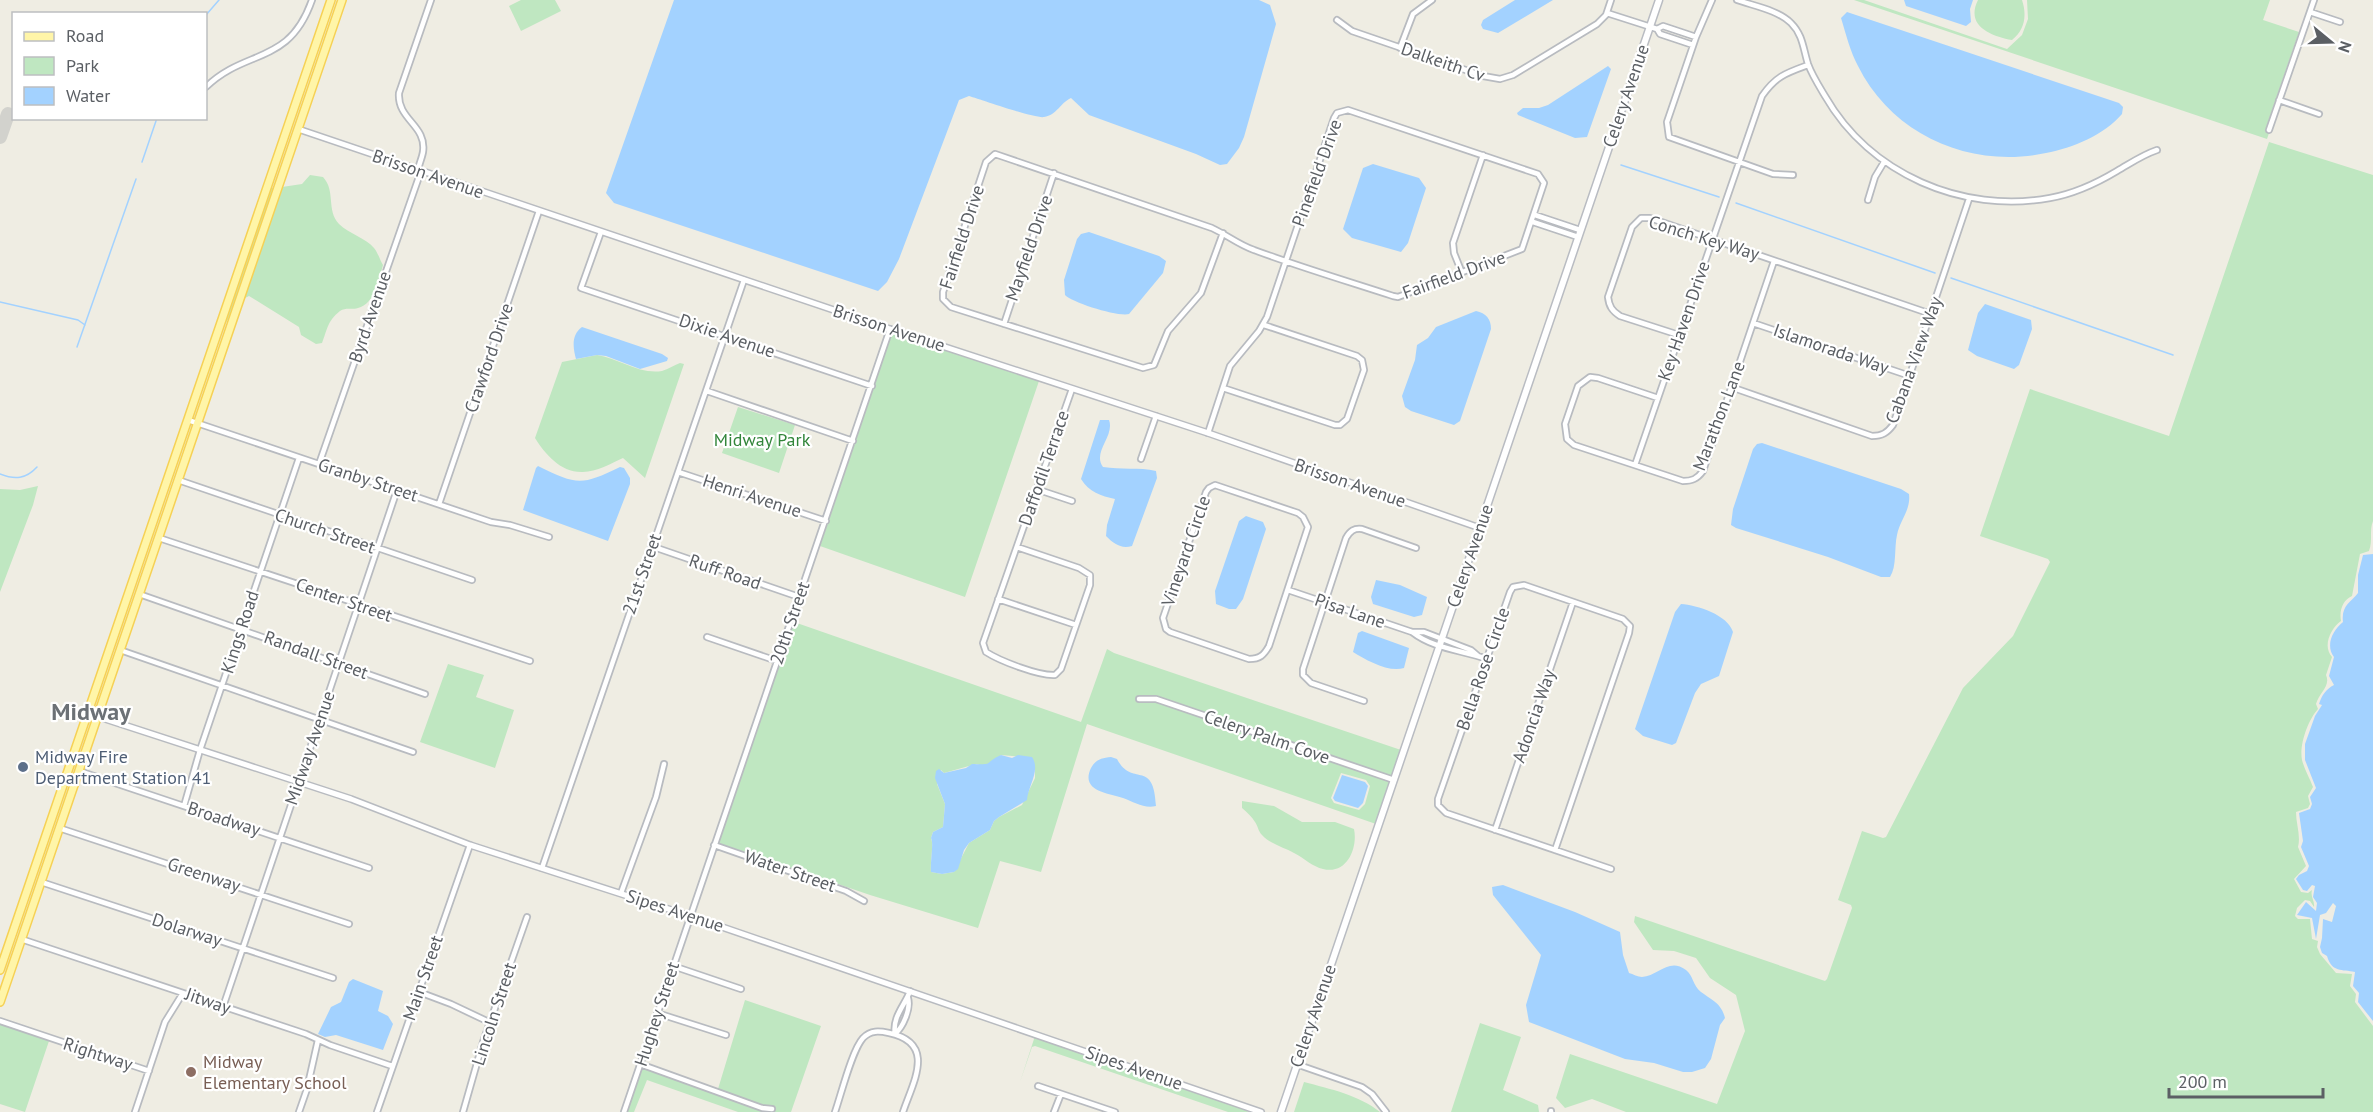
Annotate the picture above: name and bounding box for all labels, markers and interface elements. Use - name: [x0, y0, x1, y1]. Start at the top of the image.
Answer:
- legend: [12, 12, 207, 120]
- north arrow: [2301, 12, 2361, 72]
- text: Road: [66, 24, 104, 47]
- street label: Dalkeith Cv: [1398, 36, 1488, 87]
- text: N: [2334, 39, 2356, 55]
- street label: Celery Avenue: [1597, 41, 1654, 150]
- text: Park: [66, 54, 99, 77]
- text: Water: [66, 84, 110, 107]
- street label: Pinefield Drive: [1286, 116, 1347, 230]
- street label: Brisson Avenue: [369, 144, 487, 203]
- street label: Fairfield Drive: [934, 182, 989, 292]
- street label: Mayfield Drive: [1000, 192, 1057, 304]
- street label: Conch Key Way: [1646, 210, 1763, 265]
- street label: Fairfield Drive: [1399, 245, 1509, 304]
- street label: Key Haven Drive: [1652, 258, 1715, 384]
- street label: Byrd Avenue: [343, 268, 396, 366]
- street label: Cabana View Way: [1880, 293, 1947, 426]
- street label: Brisson Avenue: [830, 299, 948, 356]
- street label: Crawford Drive: [459, 300, 518, 416]
- street label: Dixie Avenue: [676, 308, 778, 363]
- street label: Islamorada Way: [1770, 318, 1893, 379]
- street label: Marathon Lane: [1687, 358, 1750, 474]
- street label: Daffodil Terrace: [1013, 407, 1074, 529]
- park label: Midway Park: [714, 428, 811, 451]
- street label: Granby Street: [315, 453, 421, 507]
- street label: Brisson Avenue: [1291, 453, 1409, 512]
- street label: Henri Avenue: [700, 469, 804, 522]
- street label: Vineyard Circle: [1156, 493, 1215, 610]
- street label: Celery Avenue: [1441, 501, 1498, 610]
- street label: Church Street: [272, 503, 378, 558]
- street label: 21st Street: [617, 530, 666, 617]
- street label: Ruff Road: [686, 549, 764, 595]
- street label: Center Street: [293, 572, 395, 627]
- street label: 20th Street: [765, 578, 814, 667]
- street label: Kings Road: [215, 587, 264, 676]
- street label: Pisa Lane: [1312, 588, 1388, 633]
- street label: Bella Rose Circle: [1451, 604, 1514, 733]
- street label: Randall Street: [261, 625, 371, 684]
- street label: Adoncia Way: [1507, 665, 1560, 766]
- street label: Midway Avenue: [279, 688, 340, 808]
- district label: Midway: [51, 696, 131, 727]
- street label: Celery Palm Cove: [1201, 704, 1333, 769]
- place label: Midway Fire Department Station 41: [35, 745, 211, 789]
- marker: Midway Fire Department Station 41: [16, 760, 30, 774]
- street label: Broadway: [185, 796, 264, 841]
- street label: Water Street: [741, 844, 839, 897]
- street label: Greenway: [165, 852, 244, 897]
- street label: Sipes Avenue: [623, 884, 727, 937]
- street label: Dolarway: [149, 907, 226, 952]
- street label: Main Street: [397, 932, 448, 1023]
- street label: Lincoln Street: [466, 959, 521, 1068]
- street label: Hughey Street: [629, 959, 684, 1069]
- street label: Celery Avenue: [1284, 961, 1341, 1070]
- street label: Jitway: [181, 982, 235, 1019]
- street label: Rightway: [61, 1032, 136, 1076]
- street label: Sipes Avenue: [1083, 1040, 1186, 1095]
- place label: Midway Elementary School: [203, 1050, 347, 1094]
- scale bar: [2169, 1061, 2324, 1099]
- marker: Midway Elementary School: [184, 1065, 198, 1079]
- text: 200 m: [2178, 1070, 2227, 1093]

